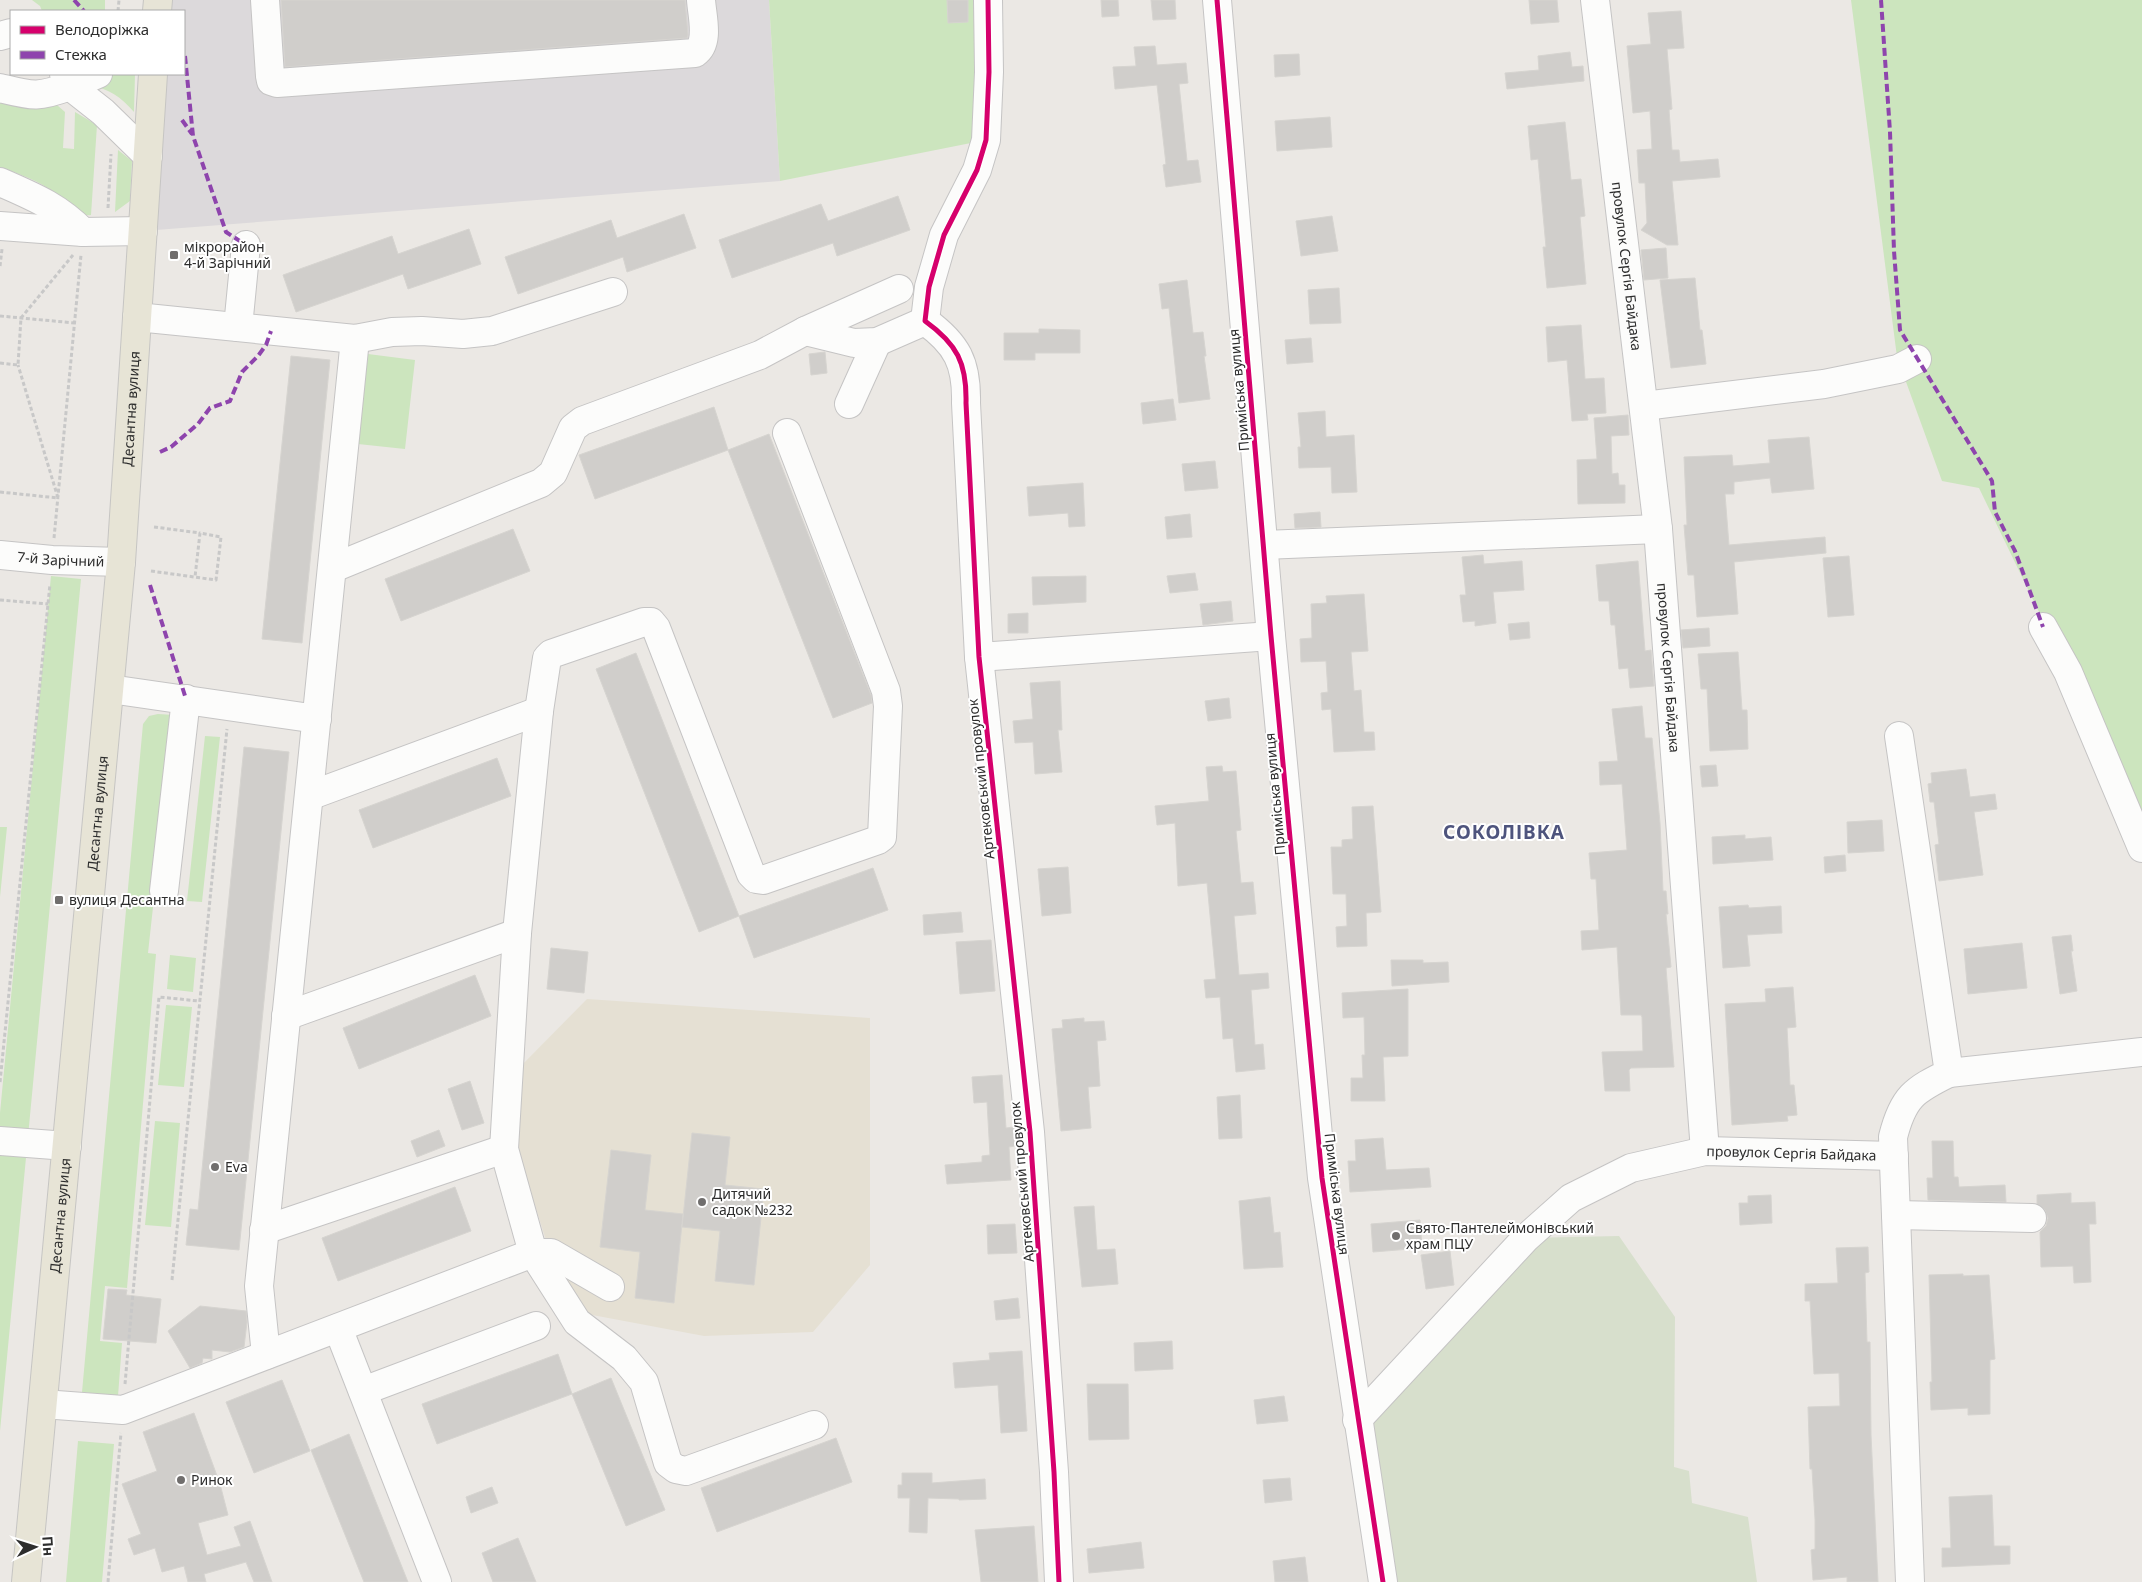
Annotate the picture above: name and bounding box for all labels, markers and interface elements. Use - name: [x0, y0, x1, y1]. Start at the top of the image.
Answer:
- legend: [10, 10, 185, 75]
- text: Велодоріжка: [55, 19, 149, 39]
- text: Стежка: [55, 44, 107, 64]
- street label: провулок Сергія Байдака: [1608, 180, 1647, 352]
- place label: мікрорайон 4-й Зарічний: [184, 237, 271, 272]
- marker: мікрорайон 4-й Зарічний: [168, 249, 180, 261]
- street label: Приміська вулиця: [1224, 328, 1253, 452]
- street label: Десантна вулиця: [117, 350, 144, 467]
- street label: 7-й Зарічний: [16, 547, 105, 571]
- street label: провулок Сергія Байдака: [1653, 582, 1685, 753]
- street label: Артековський провулок: [963, 697, 998, 860]
- street label: Приміська вулиця: [1260, 732, 1289, 856]
- street label: Десантна вулиця: [82, 755, 112, 872]
- district label: СОКОЛІВКА: [1443, 819, 1565, 845]
- place label: вулиця Десантна: [69, 890, 184, 909]
- marker: вулиця Десантна: [53, 894, 65, 906]
- street label: Артековський провулок: [1005, 1100, 1038, 1263]
- street label: Приміська вулиця: [1321, 1132, 1354, 1256]
- street label: провулок Сергія Байдака: [1706, 1141, 1877, 1165]
- street label: Десантна вулиця: [45, 1157, 74, 1274]
- place label: Eva: [225, 1157, 248, 1176]
- marker: Eva: [209, 1161, 221, 1173]
- place label: Дитячий садок №232: [712, 1184, 793, 1219]
- marker: Дитячий садок №232: [696, 1196, 708, 1208]
- place label: Свято-Пантелеймонівський храм ПЦУ: [1406, 1218, 1594, 1253]
- marker: Свято-Пантелеймонівський храм ПЦУ: [1390, 1230, 1402, 1242]
- place label: Ринок: [191, 1470, 233, 1489]
- marker: Ринок: [175, 1474, 187, 1486]
- north arrow: [10, 1522, 60, 1572]
- text: Пн: [38, 1535, 59, 1557]

